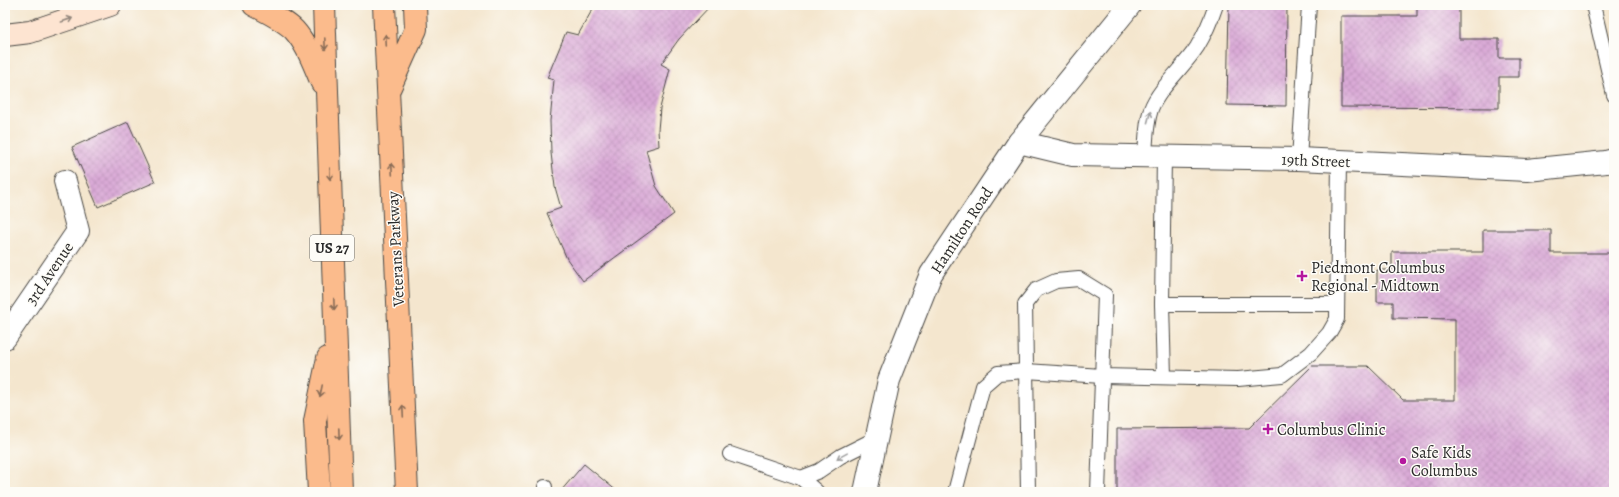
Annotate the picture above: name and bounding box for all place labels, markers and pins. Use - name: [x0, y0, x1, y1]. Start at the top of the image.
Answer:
- place label: Piedmont Columbus Regional - Midtown: [1311, 257, 1445, 297]
- marker: Piedmont Columbus Regional - Midtown: [1296, 270, 1308, 282]
- place label: Columbus Clinic: [1277, 419, 1386, 441]
- marker: Columbus Clinic: [1262, 423, 1274, 435]
- place label: Safe Kids Columbus: [1411, 442, 1478, 482]
- marker: Safe Kids Columbus: [1398, 456, 1408, 466]

